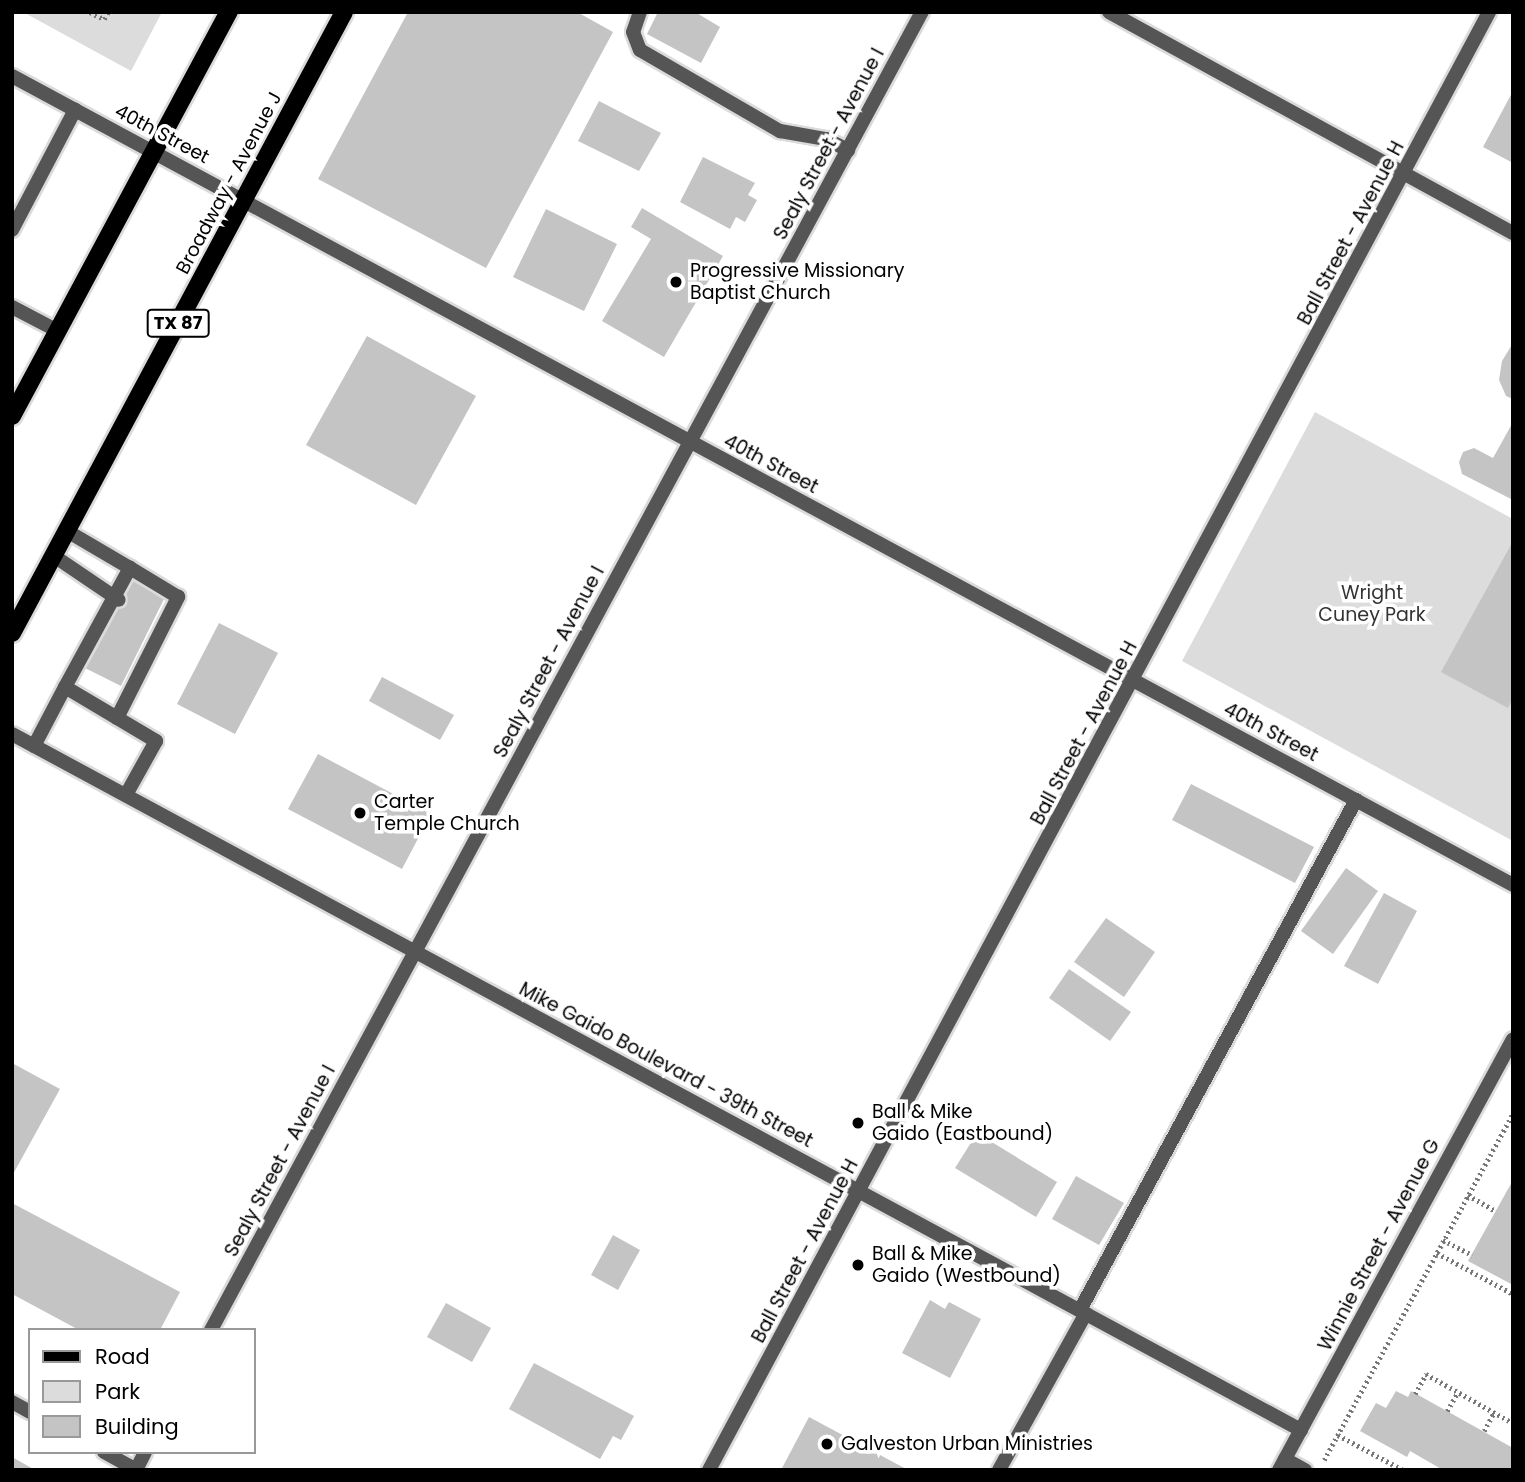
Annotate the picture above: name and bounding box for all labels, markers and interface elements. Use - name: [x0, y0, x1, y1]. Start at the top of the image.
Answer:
- street label: Sealy Street - Avenue I: [769, 44, 889, 244]
- street label: Broadway - Avenue J: [171, 88, 287, 278]
- street label: 40th Street: [111, 100, 213, 168]
- street label: Ball Street - Avenue H: [1293, 137, 1409, 329]
- place label: Progressive Missionary Baptist Church: [690, 260, 904, 304]
- marker: Progressive Missionary Baptist Church: [668, 274, 684, 290]
- road number: TX 87: [146, 309, 210, 338]
- street label: 40th Street: [720, 430, 822, 498]
- street label: Sealy Street - Avenue I: [489, 562, 609, 762]
- park label: Wright Cuney Park: [1318, 582, 1426, 626]
- street label: Ball Street - Avenue H: [1026, 637, 1142, 829]
- street label: 40th Street: [1220, 698, 1322, 766]
- place label: Carter Temple Church: [374, 791, 520, 835]
- marker: Carter Temple Church: [352, 805, 368, 821]
- street label: Mike Gaido Boulevard - 39th Street: [515, 978, 817, 1152]
- street label: Sealy Street - Avenue I: [220, 1061, 340, 1261]
- place label: Ball & Mike Gaido (Eastbound): [872, 1101, 1053, 1145]
- marker: Ball & Mike Gaido (Eastbound): [850, 1115, 866, 1131]
- street label: Winnie Street - Avenue G: [1313, 1135, 1445, 1355]
- street label: Ball Street - Avenue H: [747, 1155, 863, 1347]
- place label: Ball & Mike Gaido (Westbound): [872, 1243, 1061, 1287]
- marker: Ball & Mike Gaido (Westbound): [850, 1257, 866, 1273]
- legend: [28, 1328, 256, 1454]
- text: Road: [95, 1342, 150, 1371]
- text: Park: [95, 1377, 140, 1406]
- text: Building: [95, 1412, 179, 1441]
- place label: Galveston Urban Ministries: [841, 1433, 1093, 1455]
- marker: Galveston Urban Ministries: [819, 1436, 835, 1452]

